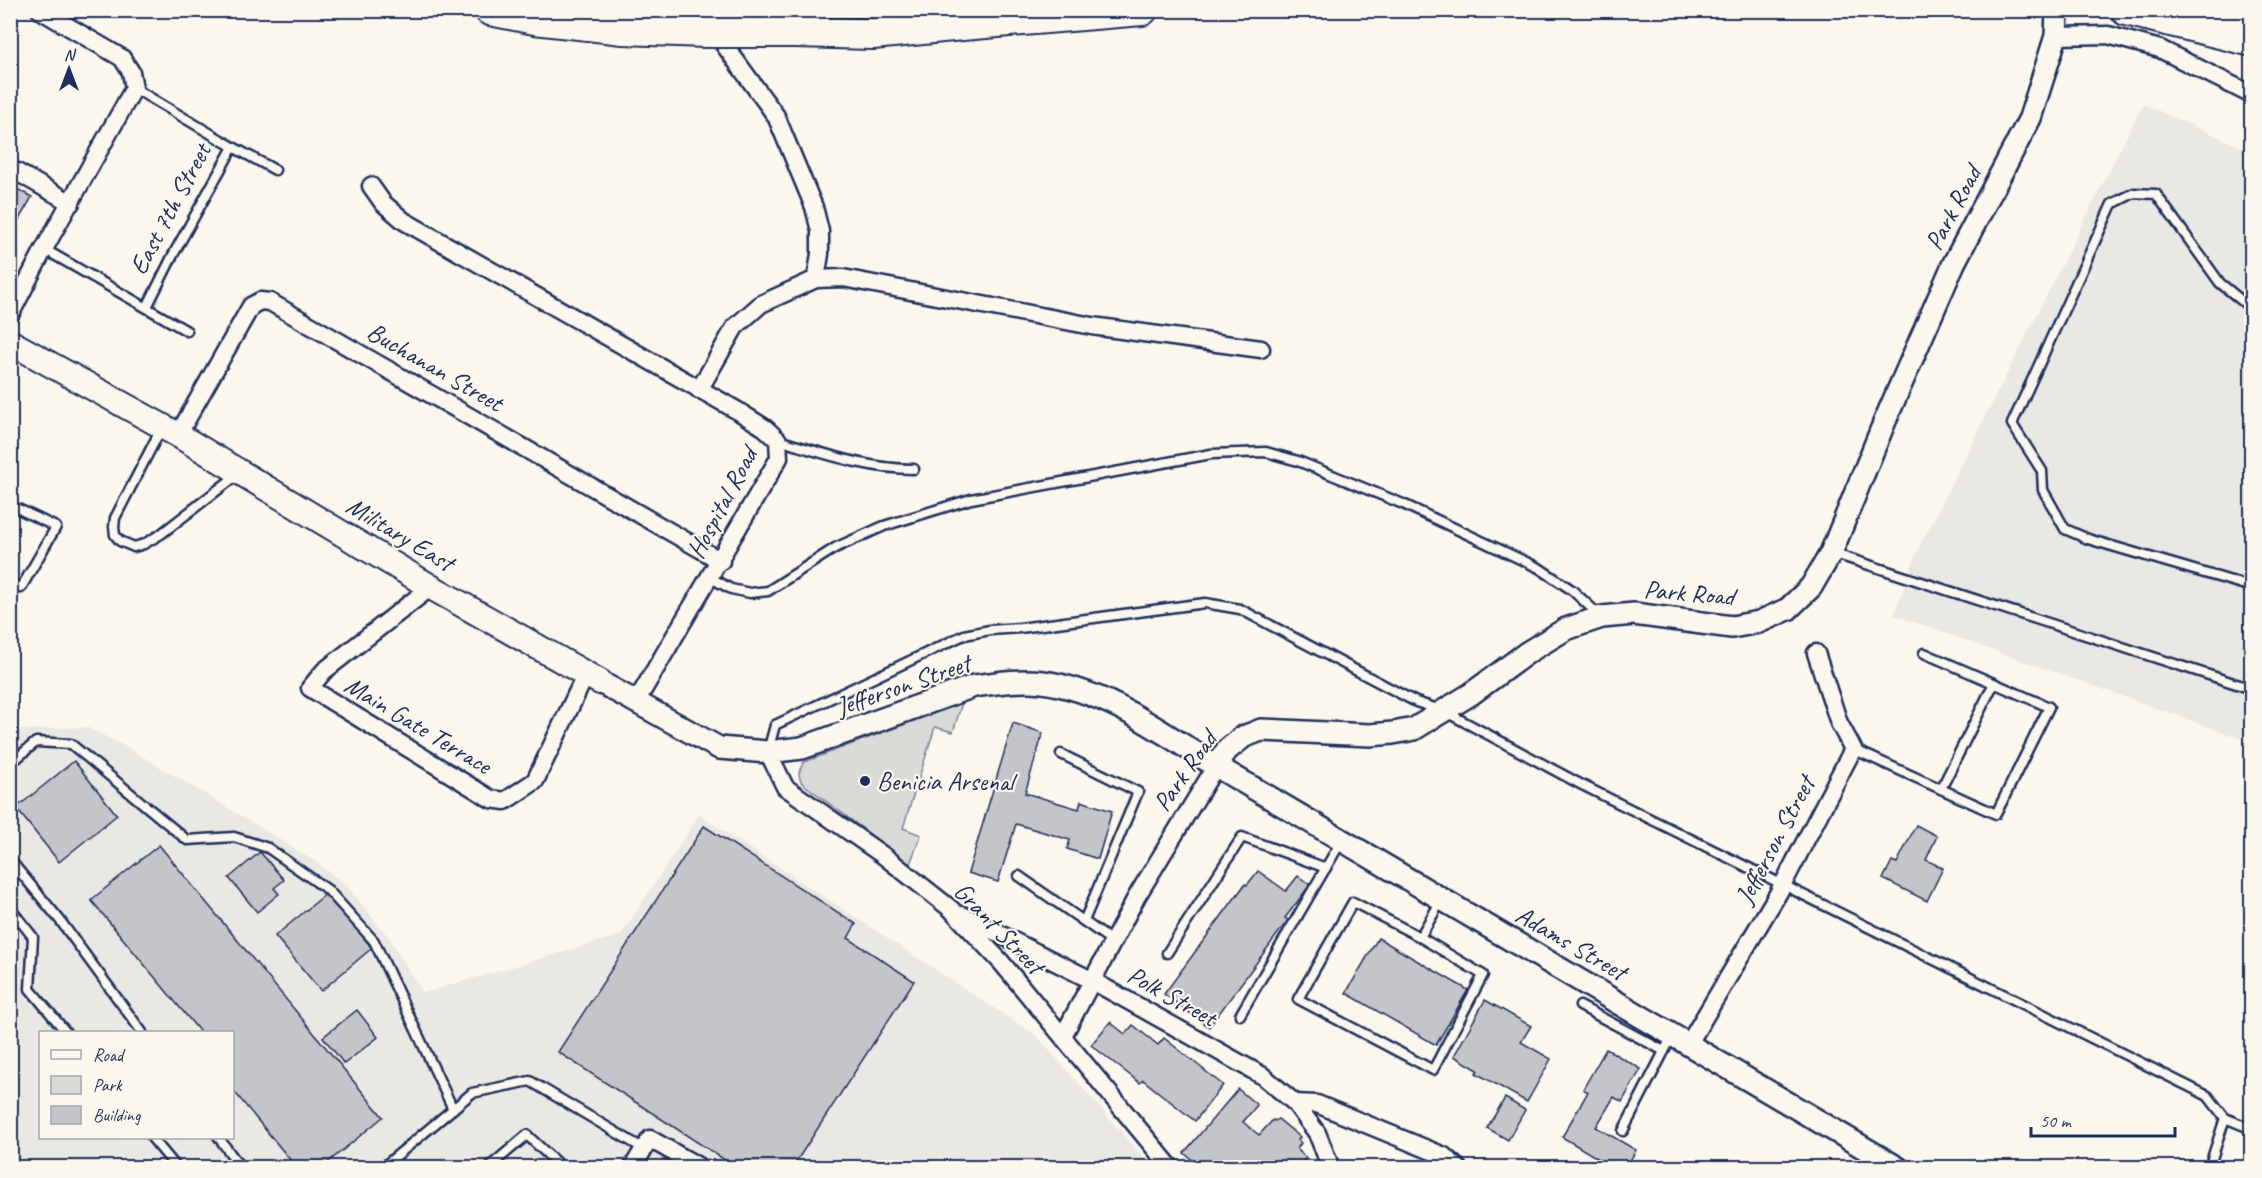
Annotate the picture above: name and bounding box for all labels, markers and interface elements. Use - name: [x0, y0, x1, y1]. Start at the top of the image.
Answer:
- north arrow: [39, 39, 99, 99]
- text: N: [64, 45, 77, 65]
- street label: East 7th Street: [122, 136, 219, 280]
- street label: Park Road: [1917, 157, 1991, 256]
- street label: Buchanan Street: [361, 315, 511, 420]
- street label: Hospital Road: [679, 439, 767, 564]
- street label: Military East: [340, 489, 463, 581]
- street label: Park Road: [1642, 573, 1739, 614]
- street label: Jefferson Street: [830, 646, 978, 724]
- street label: Main Gate Terrace: [339, 668, 500, 783]
- street label: Park Road: [1146, 721, 1227, 818]
- place label: Benicia Arsenal: [877, 765, 1018, 798]
- street label: Jefferson Street: [1727, 768, 1824, 911]
- marker: Benicia Arsenal: [858, 774, 872, 788]
- street label: Grant Street: [947, 875, 1054, 984]
- street label: Adams Street: [1510, 898, 1635, 990]
- street label: Polk Street: [1122, 958, 1224, 1035]
- legend: [39, 1031, 234, 1139]
- text: Road: [93, 1044, 126, 1066]
- text: Park: [93, 1074, 123, 1096]
- scale bar: [2031, 1100, 2175, 1138]
- text: Building: [93, 1104, 142, 1126]
- text: 50 m: [2040, 1110, 2073, 1132]

